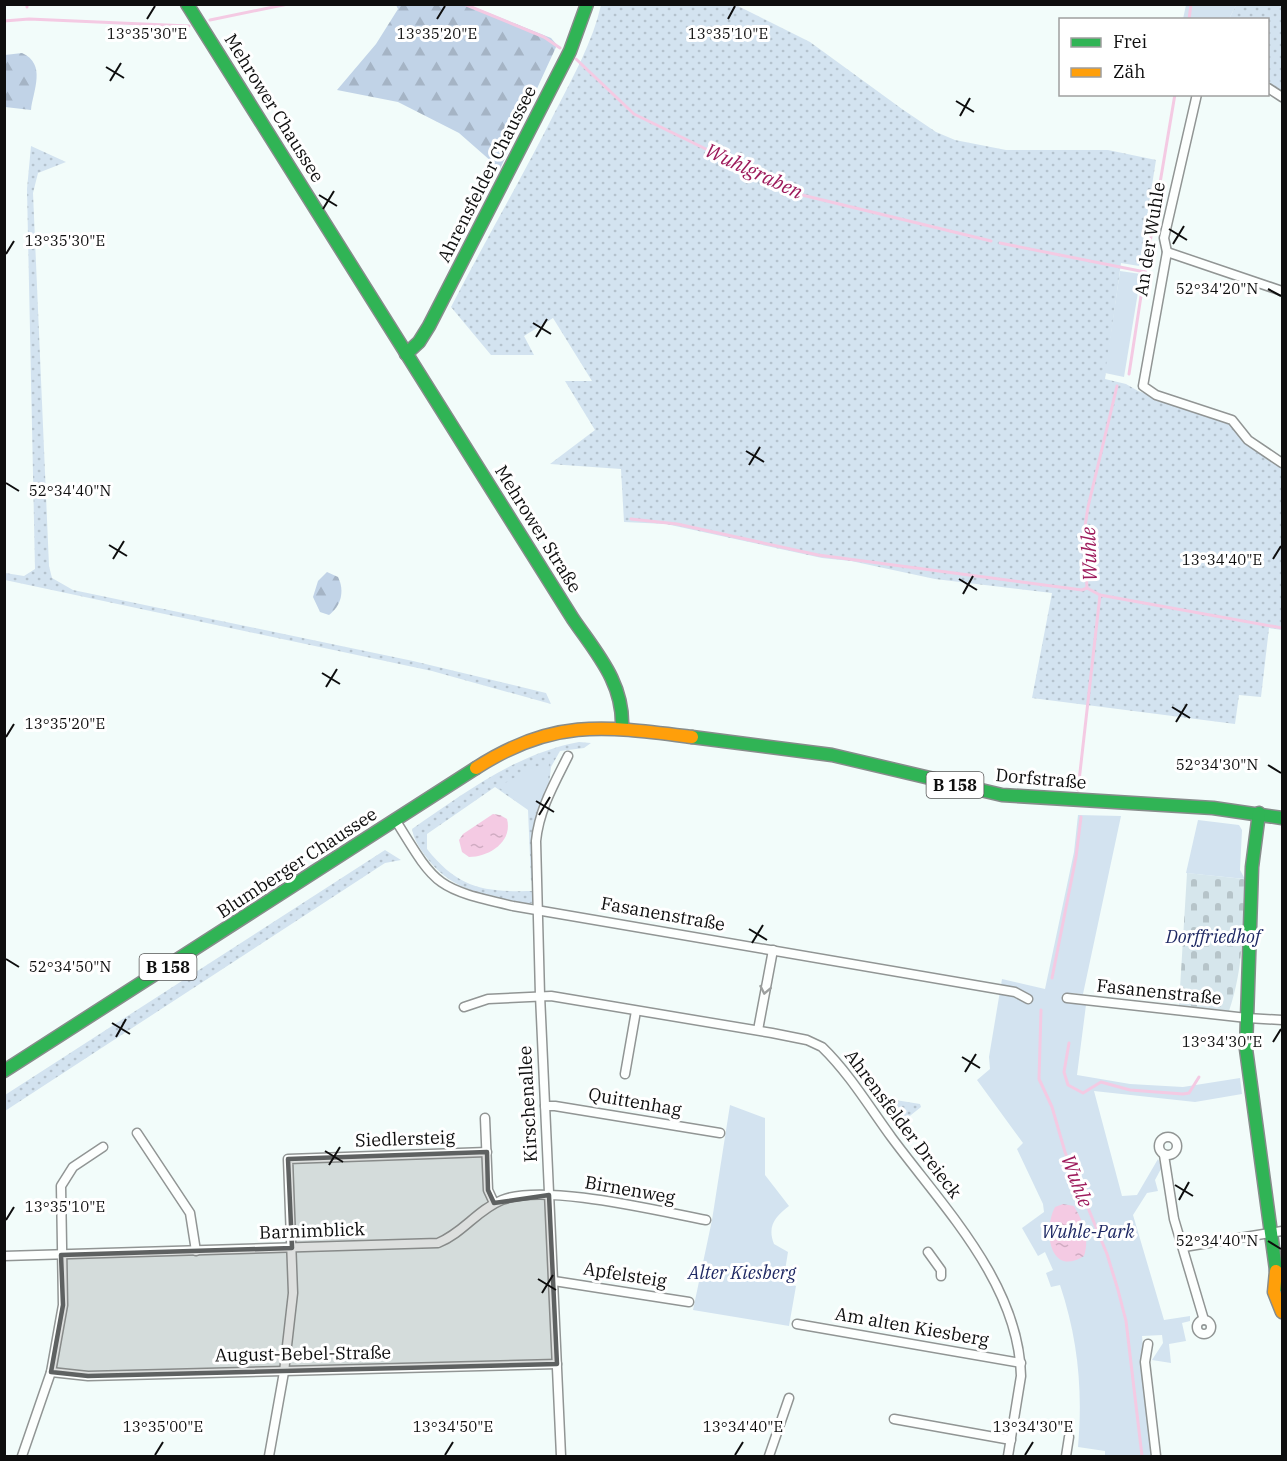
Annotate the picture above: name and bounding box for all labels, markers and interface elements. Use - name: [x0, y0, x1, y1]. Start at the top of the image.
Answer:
- legend: [1059, 18, 1269, 96]
- text: 13°35'30"E: [107, 24, 187, 43]
- text: 13°35'20"E: [397, 24, 477, 43]
- text: 13°35'10"E: [688, 24, 768, 43]
- street label: Mehrower Chaussee: [219, 29, 329, 186]
- text: Frei: [1113, 30, 1147, 53]
- text: Zäh: [1113, 60, 1146, 83]
- street label: Ahrensfelder Chaussee: [432, 81, 541, 266]
- water label: Wuhlgraben: [701, 136, 808, 205]
- street label: An der Wuhle: [1129, 180, 1170, 298]
- text: 13°35'30"E: [25, 231, 105, 250]
- text: 52°34'20"N: [1176, 279, 1258, 298]
- street label: Mehrower Straße: [490, 461, 587, 597]
- text: 52°34'40"N: [29, 481, 111, 500]
- water label: Wuhle: [1074, 526, 1103, 582]
- text: 13°34'40"E: [1182, 550, 1262, 569]
- text: 13°35'20"E: [25, 714, 105, 733]
- text: 52°34'30"N: [1176, 755, 1258, 774]
- street label: Dorfstraße: [995, 763, 1088, 794]
- road number: B 158: [926, 772, 984, 798]
- street label: Blumberger Chaussee: [212, 802, 381, 923]
- street label: Fasanenstraße: [599, 891, 727, 936]
- park label: Dorffriedhof: [1165, 925, 1264, 948]
- road number: B 158: [140, 954, 196, 980]
- text: 52°34'50"N: [29, 957, 111, 976]
- street label: Fasanenstraße: [1095, 973, 1223, 1010]
- one-way arrow: [759, 985, 772, 995]
- text: 13°34'30"E: [1182, 1032, 1262, 1051]
- street label: Kirschenallee: [513, 1045, 542, 1163]
- street label: Ahrensfelder Dreieck: [840, 1045, 967, 1203]
- street label: Quittenhag: [587, 1082, 684, 1121]
- street label: Siedlersteig: [355, 1125, 456, 1152]
- water label: Wuhle: [1055, 1151, 1100, 1211]
- street label: Birnenweg: [583, 1170, 677, 1209]
- text: 13°35'10"E: [25, 1197, 105, 1216]
- street label: Barnimblick: [259, 1217, 366, 1244]
- park label: Wuhle-Park: [1041, 1220, 1135, 1243]
- text: 52°34'40"N: [1176, 1231, 1258, 1250]
- street label: Apfelsteig: [582, 1257, 669, 1292]
- park label: Alter Kiesberg: [687, 1261, 796, 1284]
- street label: Am alten Kiesberg: [833, 1302, 991, 1351]
- street label: August-Bebel-Straße: [215, 1340, 391, 1367]
- text: 13°35'00"E: [123, 1417, 203, 1436]
- text: 13°34'50"E: [413, 1417, 493, 1436]
- text: 13°34'40"E: [703, 1417, 783, 1436]
- text: 13°34'30"E: [993, 1417, 1073, 1436]

